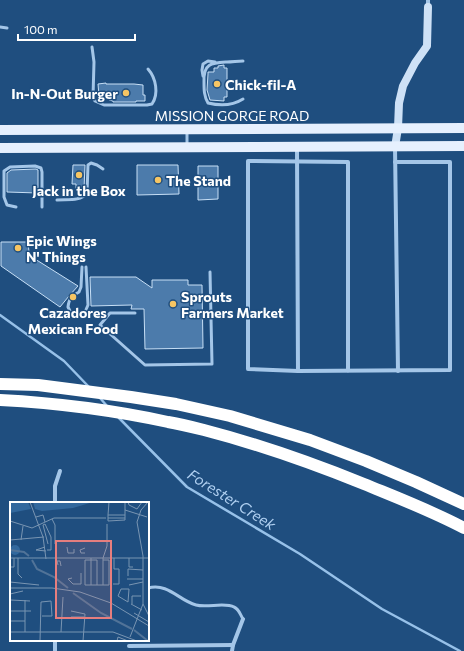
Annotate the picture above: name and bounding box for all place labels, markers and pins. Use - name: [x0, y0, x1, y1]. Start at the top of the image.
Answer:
- place label: Chick-fil-A: [225, 76, 296, 93]
- marker: Chick-fil-A: [212, 79, 222, 89]
- place label: In-N-Out Burger: [11, 85, 118, 102]
- marker: In-N-Out Burger: [121, 88, 131, 98]
- marker: Jack in the Box: [74, 170, 84, 180]
- place label: The Stand: [166, 172, 231, 189]
- marker: The Stand: [153, 175, 163, 185]
- place label: Jack in the Box: [32, 182, 126, 199]
- place label: Epic Wings N' Things: [26, 232, 97, 265]
- marker: Epic Wings N' Things: [13, 243, 23, 253]
- place label: Sprouts Farmers Market: [181, 288, 284, 321]
- marker: Cazadores Mexican Food: [68, 292, 78, 302]
- marker: Sprouts Farmers Market: [168, 299, 178, 309]
- place label: Cazadores Mexican Food: [28, 304, 118, 337]

